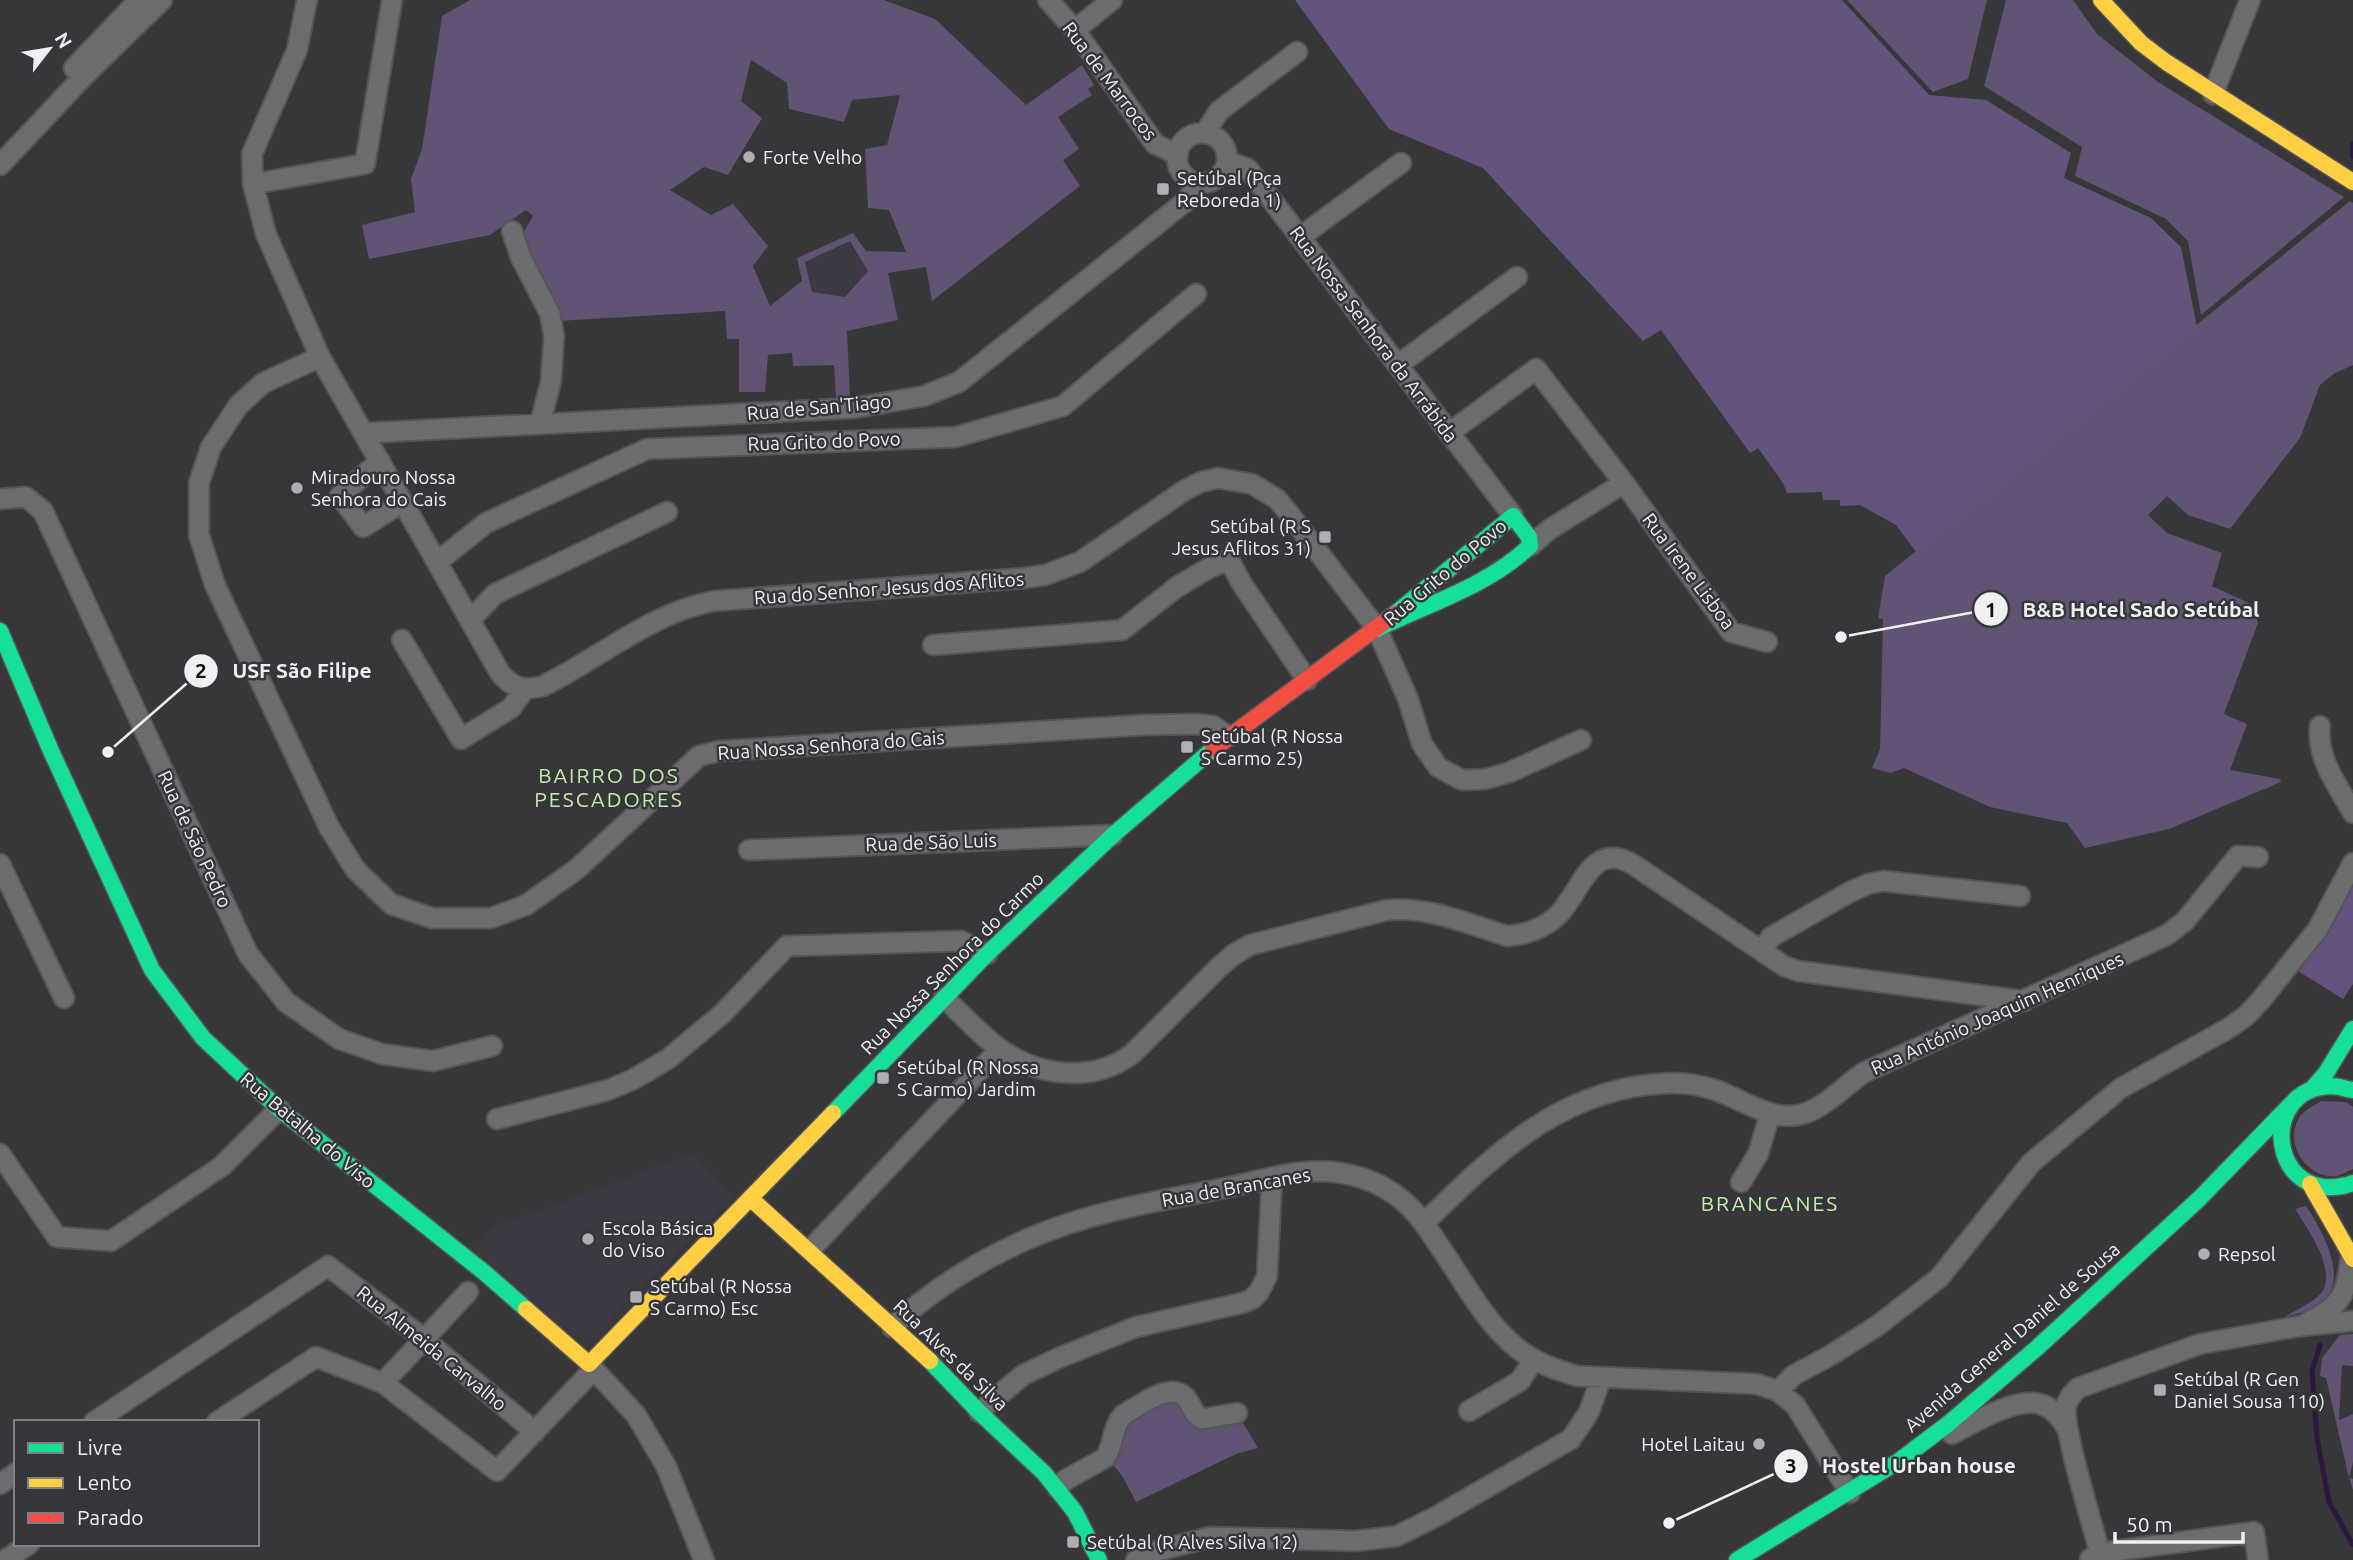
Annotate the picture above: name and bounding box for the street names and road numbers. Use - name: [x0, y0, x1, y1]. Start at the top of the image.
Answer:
- street label: Rua de Marrocos: [1058, 17, 1162, 145]
- street label: Rua Nossa Senhora da Arrábida: [1285, 222, 1463, 446]
- street label: Rua de San'Tiago: [746, 390, 892, 424]
- street label: Rua Grito do Povo: [747, 427, 901, 455]
- street label: Rua Irene Lisboa: [1638, 509, 1740, 633]
- street label: Rua Grito do Povo: [1379, 514, 1511, 630]
- street label: Rua do Senhor Jesus dos Aflitos: [753, 568, 1025, 608]
- street label: Rua Nossa Senhora do Cais: [717, 726, 945, 764]
- street label: Rua de São Pedro: [154, 767, 236, 911]
- street label: Rua de São Luis: [865, 829, 997, 855]
- street label: Rua Nossa Senhora do Carmo: [856, 867, 1048, 1059]
- street label: Rua António Joaquim Henriques: [1867, 947, 2127, 1079]
- street label: Rua Batalha do Viso: [236, 1067, 380, 1193]
- street label: Rua de Brancanes: [1160, 1163, 1312, 1211]
- street label: Avenida General Daniel de Sousa: [1900, 1238, 2124, 1436]
- street label: Rua Almeida Carvalho: [353, 1281, 511, 1415]
- street label: Rua Alves da Silva: [889, 1295, 1013, 1415]

